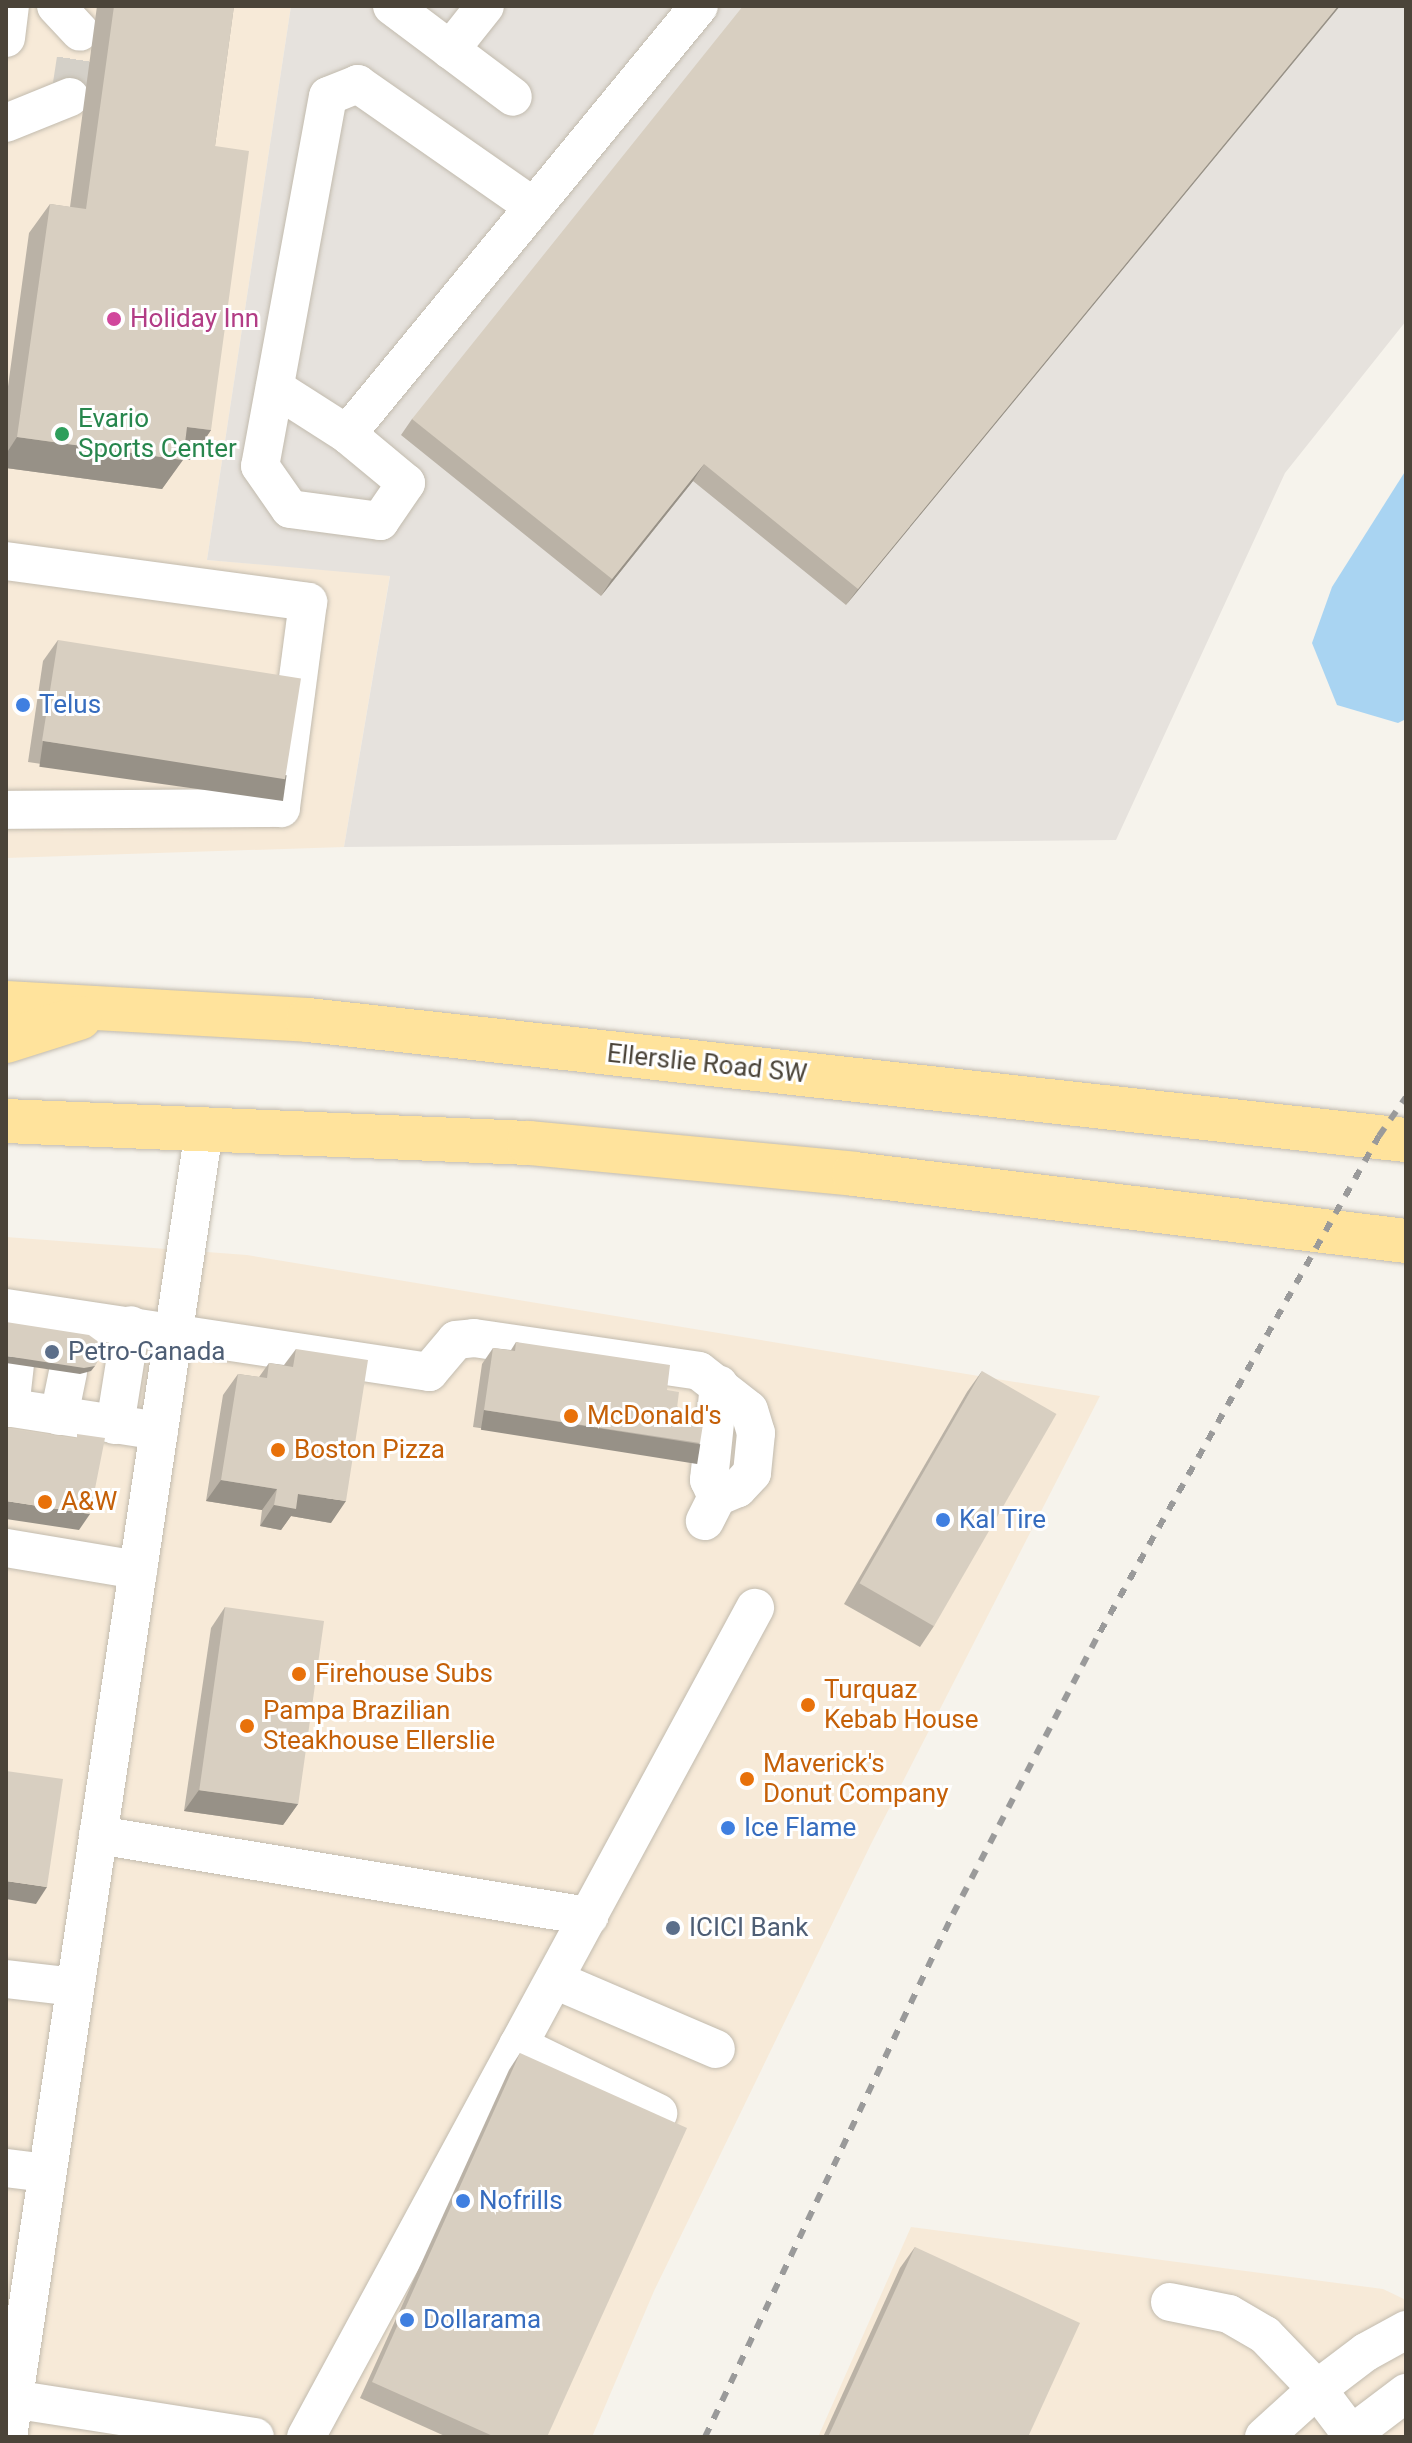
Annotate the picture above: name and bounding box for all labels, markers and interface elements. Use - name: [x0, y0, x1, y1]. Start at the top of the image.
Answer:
- place label: Holiday Inn: [130, 303, 259, 335]
- marker: Holiday Inn: [105, 310, 123, 328]
- place label: Evario Sports Center: [78, 403, 237, 464]
- marker: Evario Sports Center: [53, 425, 71, 443]
- place label: Telus: [39, 689, 101, 721]
- marker: Telus: [14, 696, 32, 714]
- street label: Ellerslie Road SW: [605, 1038, 809, 1090]
- place label: Petro-Canada: [68, 1336, 225, 1368]
- marker: Petro-Canada: [43, 1343, 61, 1361]
- place label: McDonald's: [587, 1400, 722, 1432]
- marker: McDonald's: [562, 1407, 580, 1425]
- place label: Boston Pizza: [294, 1434, 445, 1466]
- marker: Boston Pizza: [269, 1441, 287, 1459]
- place label: A&W: [61, 1486, 117, 1518]
- marker: A&W: [36, 1493, 54, 1511]
- place label: Kal Tire: [959, 1504, 1046, 1536]
- marker: Kal Tire: [934, 1511, 952, 1529]
- place label: Firehouse Subs: [315, 1658, 493, 1690]
- marker: Firehouse Subs: [290, 1665, 308, 1683]
- place label: Turquaz Kebab House: [824, 1674, 978, 1736]
- place label: Pampa Brazilian Steakhouse Ellerslie: [263, 1695, 495, 1756]
- marker: Turquaz Kebab House: [799, 1696, 817, 1714]
- marker: Pampa Brazilian Steakhouse Ellerslie: [238, 1717, 256, 1735]
- place label: Maverick's Donut Company: [763, 1748, 948, 1810]
- marker: Maverick's Donut Company: [738, 1770, 756, 1788]
- place label: Ice Flame: [744, 1812, 856, 1844]
- marker: Ice Flame: [719, 1819, 737, 1837]
- place label: ICICI Bank: [689, 1912, 808, 1944]
- marker: ICICI Bank: [664, 1919, 682, 1937]
- place label: Nofrills: [479, 2185, 563, 2217]
- marker: Nofrills: [454, 2192, 472, 2210]
- place label: Dollarama: [423, 2304, 541, 2336]
- marker: Dollarama: [398, 2311, 416, 2329]

